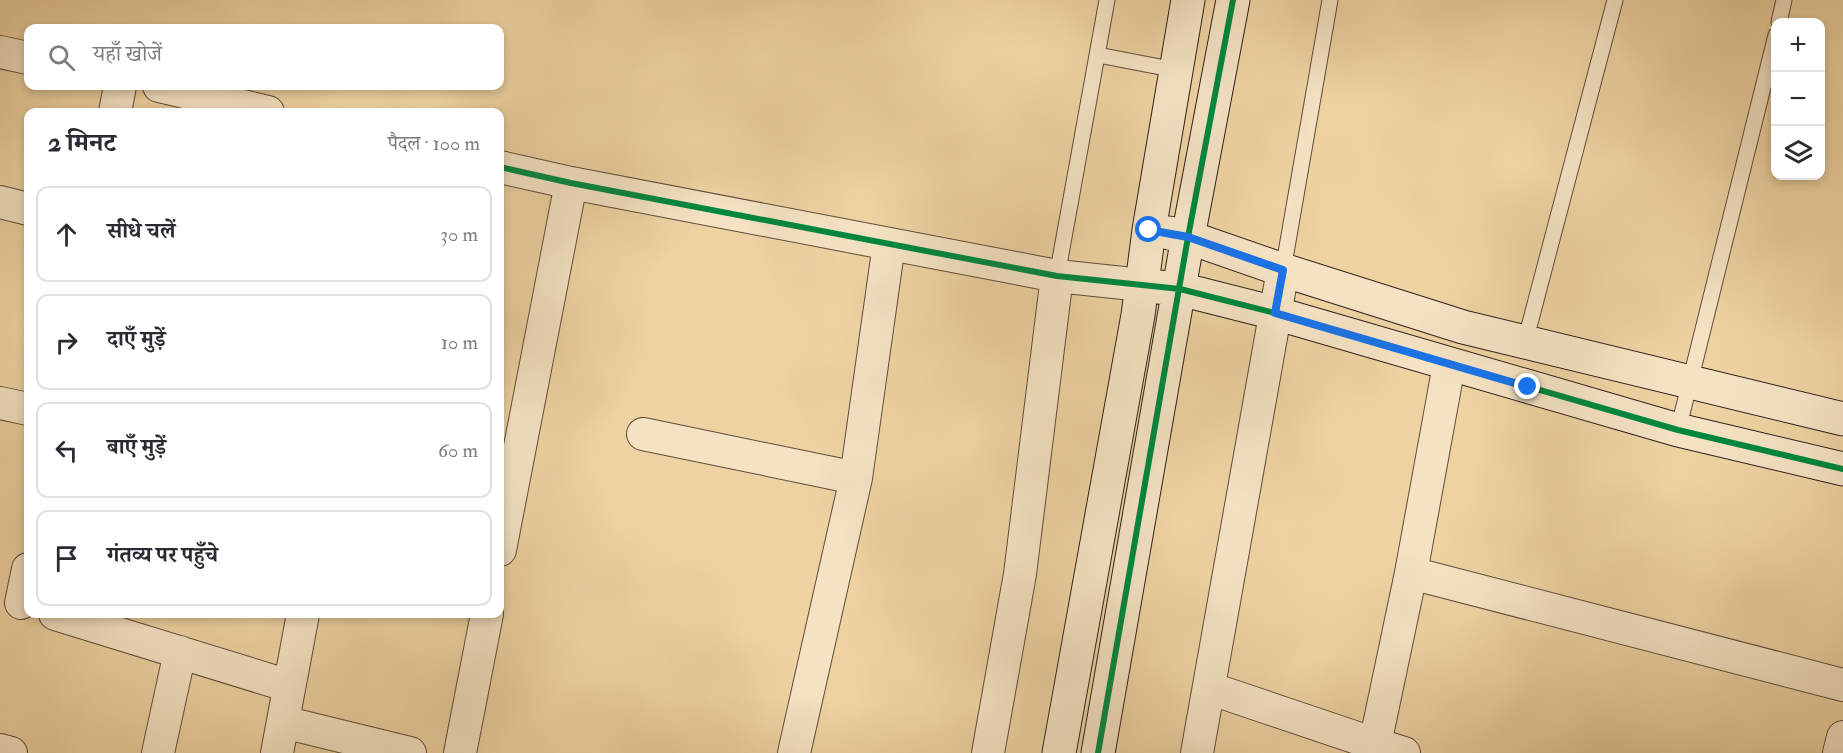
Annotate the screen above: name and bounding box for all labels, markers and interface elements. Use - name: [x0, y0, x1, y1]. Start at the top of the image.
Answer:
- map controls: [1771, 18, 1825, 180]
- button: +: [1771, 18, 1825, 72]
- search box: [24, 24, 504, 90]
- text: यहाँ खोजें: [93, 40, 162, 68]
- icon: search: [45, 41, 78, 74]
- button: −: [1771, 72, 1825, 126]
- button: layers: [1771, 126, 1825, 180]
- text: 2 मिनट: [48, 127, 116, 159]
- text: पैदल · 100 m: [388, 131, 480, 156]
- route start: [1135, 216, 1161, 242]
- text: सीधे चलें: [107, 217, 175, 245]
- icon: ahead: [50, 218, 83, 251]
- text: 30 m: [440, 222, 478, 247]
- text: दाएँ मुड़ें: [107, 325, 166, 353]
- icon: right: [50, 326, 83, 359]
- text: 10 m: [441, 330, 478, 355]
- route end: [1514, 373, 1540, 399]
- text: बाएँ मुड़ें: [107, 433, 166, 461]
- icon: left: [50, 434, 83, 467]
- text: 60 m: [438, 438, 478, 463]
- text: गंतव्य पर पहुँचे: [107, 541, 218, 569]
- icon: arrive: [50, 542, 83, 575]

